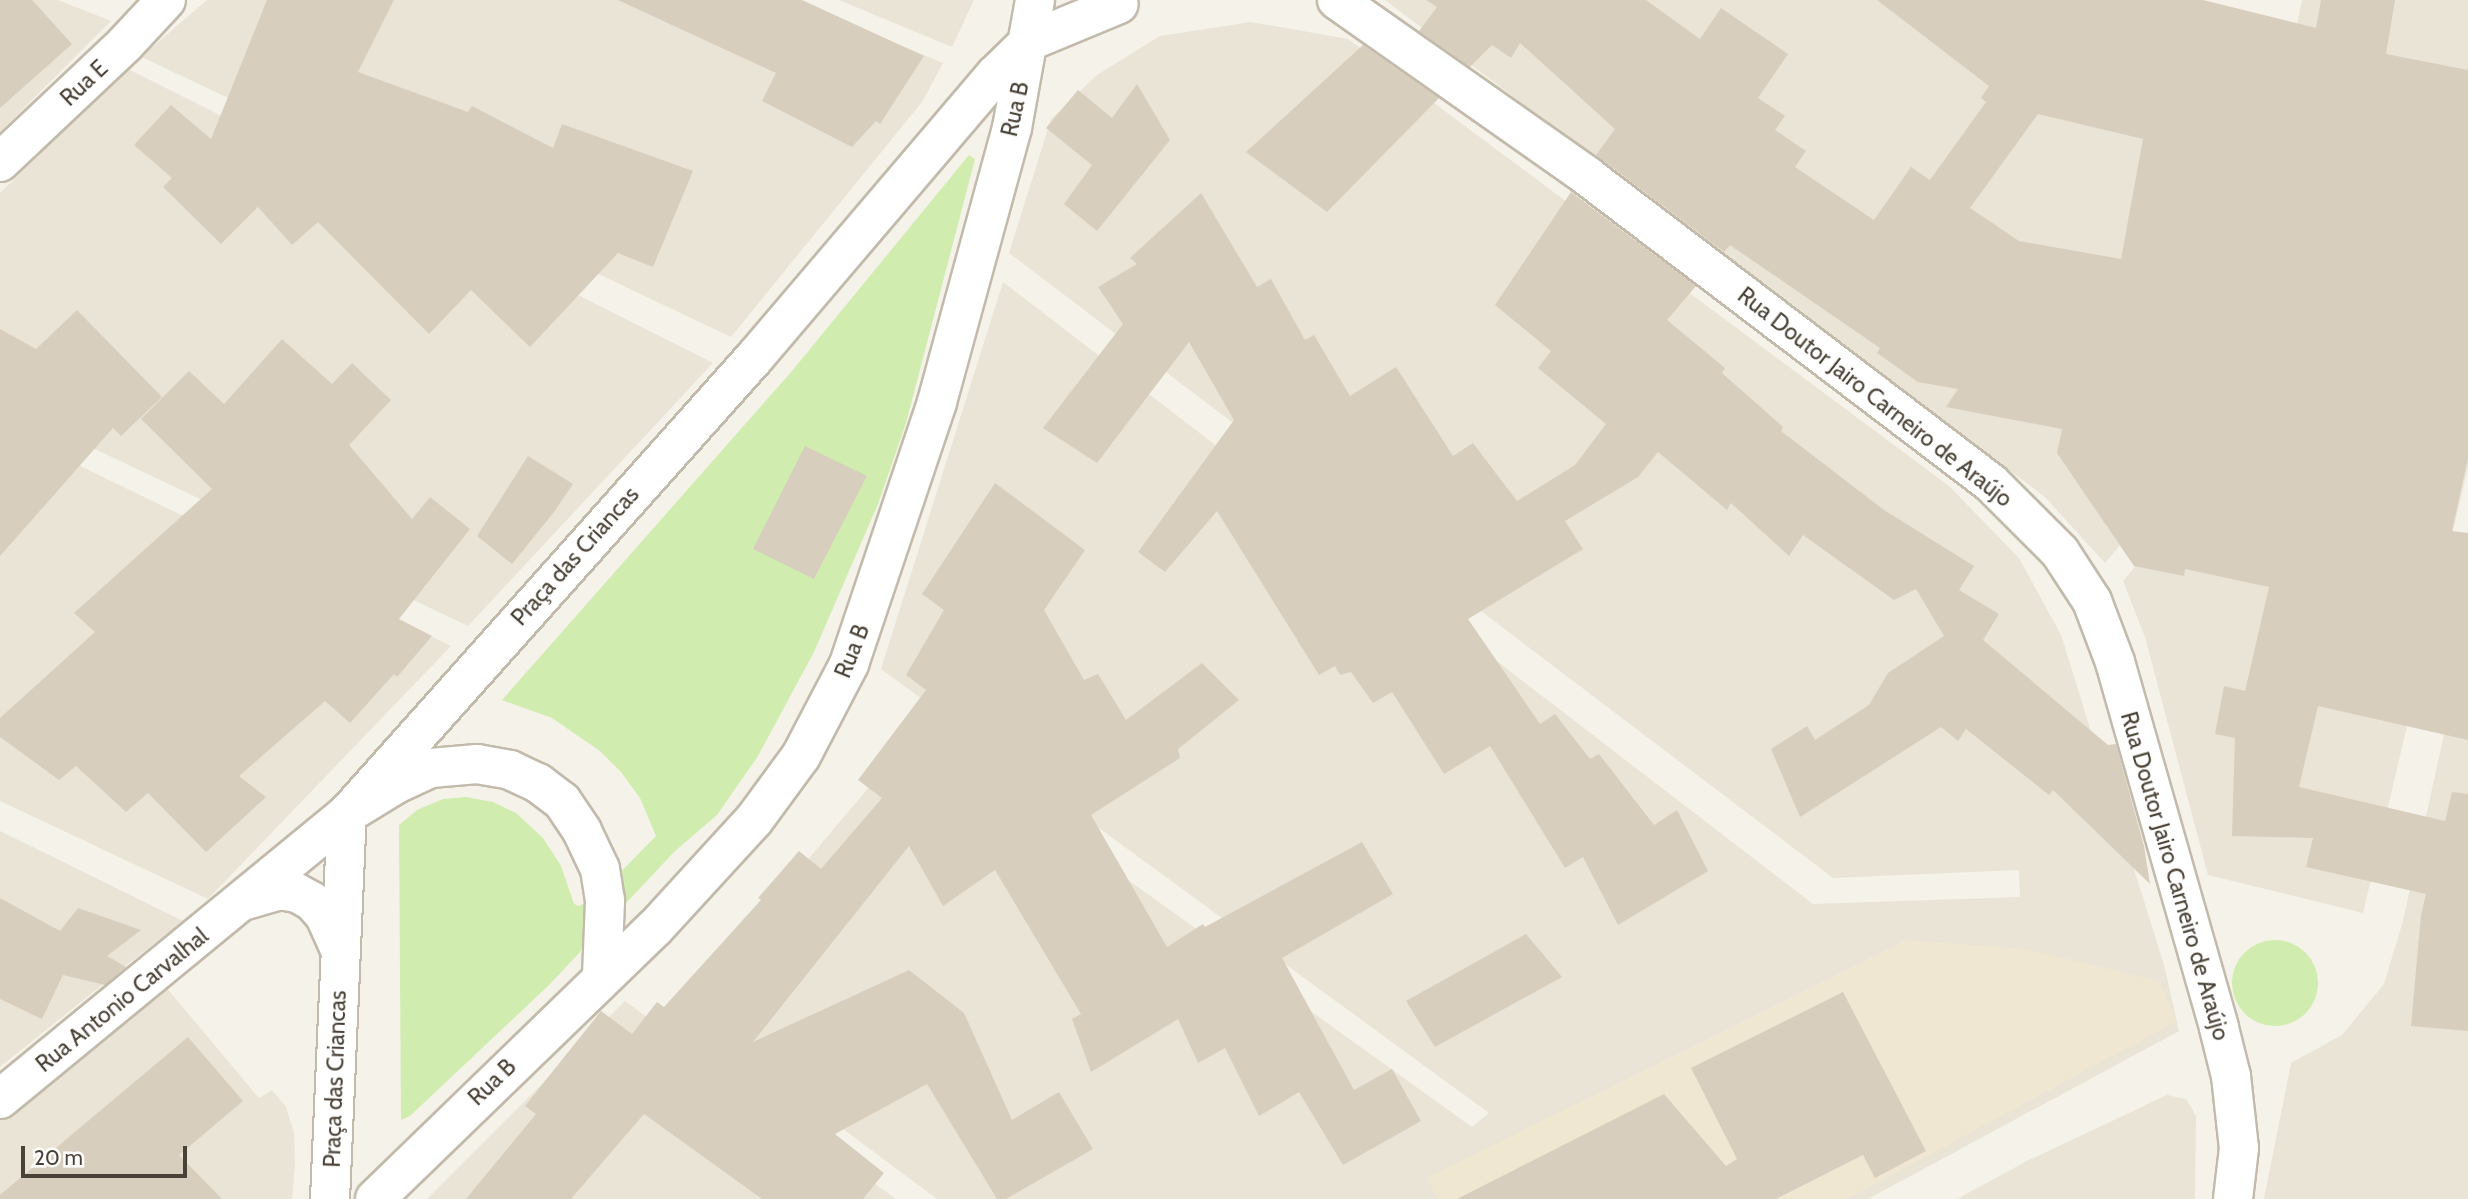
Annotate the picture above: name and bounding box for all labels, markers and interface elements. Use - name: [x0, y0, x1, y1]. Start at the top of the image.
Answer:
- street label: Rua E: [55, 54, 113, 112]
- street label: Rua B: [995, 79, 1035, 139]
- street label: Rua Doutor Jairo Carneiro de Araújo: [1732, 281, 2018, 513]
- street label: Praça das Criancas: [505, 481, 645, 631]
- street label: Rua B: [829, 620, 875, 682]
- street label: Rua Doutor Jairo Carneiro de Araújo: [2115, 708, 2235, 1044]
- street label: Rua Antonio Carvalhal: [30, 922, 214, 1078]
- street label: Praça das Criancas: [318, 990, 352, 1168]
- street label: Rua B: [462, 1053, 522, 1111]
- scale bar: [24, 1132, 191, 1176]
- text: 20 m: [34, 1145, 83, 1170]

